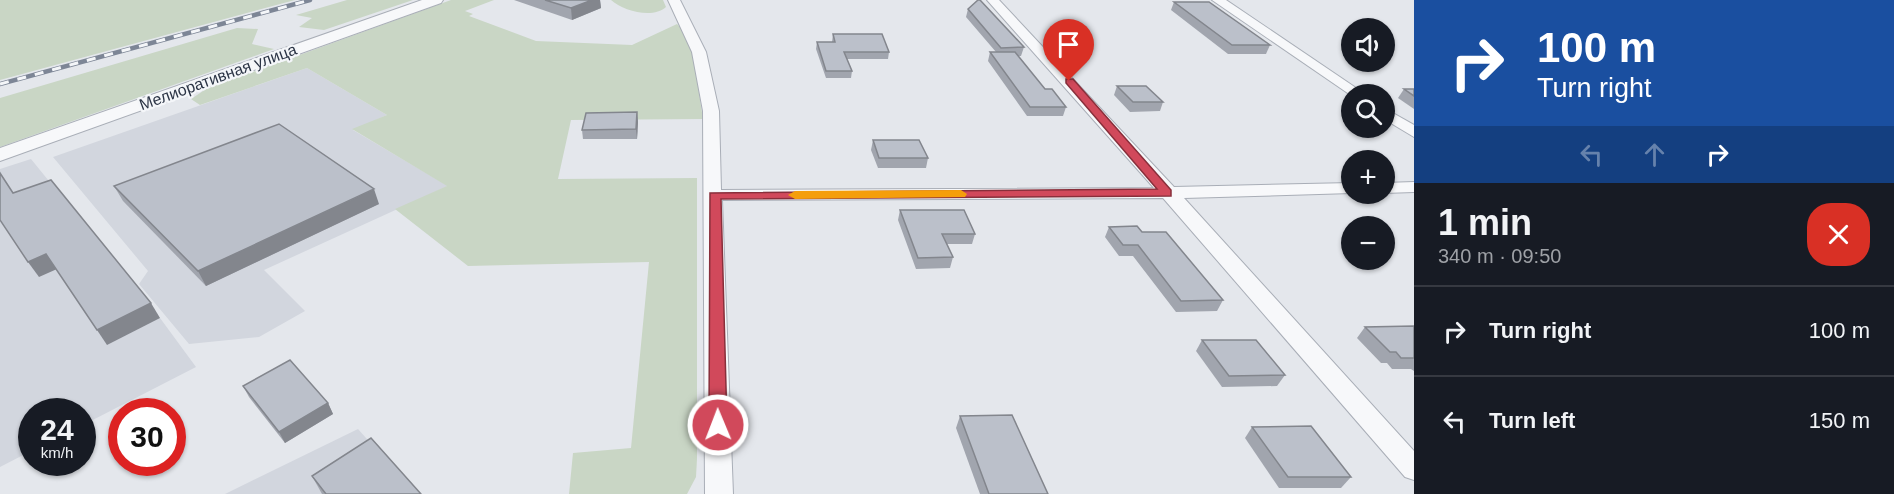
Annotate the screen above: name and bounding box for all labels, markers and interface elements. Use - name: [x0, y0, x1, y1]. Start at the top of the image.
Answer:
- map controls: [1341, 18, 1395, 270]
- button: sound: [1341, 18, 1395, 72]
- pin: [1043, 19, 1094, 81]
- icon: right: [1438, 24, 1516, 102]
- text: 100 m: [1537, 24, 1656, 71]
- icon: arrive: [1052, 28, 1085, 61]
- street label: Мелиоративная улица: [137, 41, 299, 113]
- text: Turn right: [1537, 73, 1652, 103]
- button: search: [1341, 84, 1395, 138]
- icon: left: [1575, 138, 1608, 171]
- icon: ahead: [1638, 138, 1671, 171]
- icon: right: [1701, 138, 1734, 171]
- button: +: [1341, 150, 1395, 204]
- text: 1 min: [1438, 202, 1532, 243]
- button: close: [1807, 203, 1870, 266]
- button: −: [1341, 216, 1395, 270]
- text: 340 m · 09:50: [1438, 245, 1561, 267]
- icon: right: [1438, 315, 1471, 348]
- text: Turn right: [1489, 318, 1591, 343]
- text: 100 m: [1809, 318, 1870, 343]
- position arrow: [686, 393, 750, 457]
- speed limit sign: 30: [108, 398, 186, 476]
- icon: left: [1438, 405, 1471, 438]
- text: Turn left: [1489, 408, 1575, 433]
- text: 150 m: [1809, 408, 1870, 433]
- text: 24: [40, 413, 74, 446]
- text: km/h: [41, 444, 73, 461]

